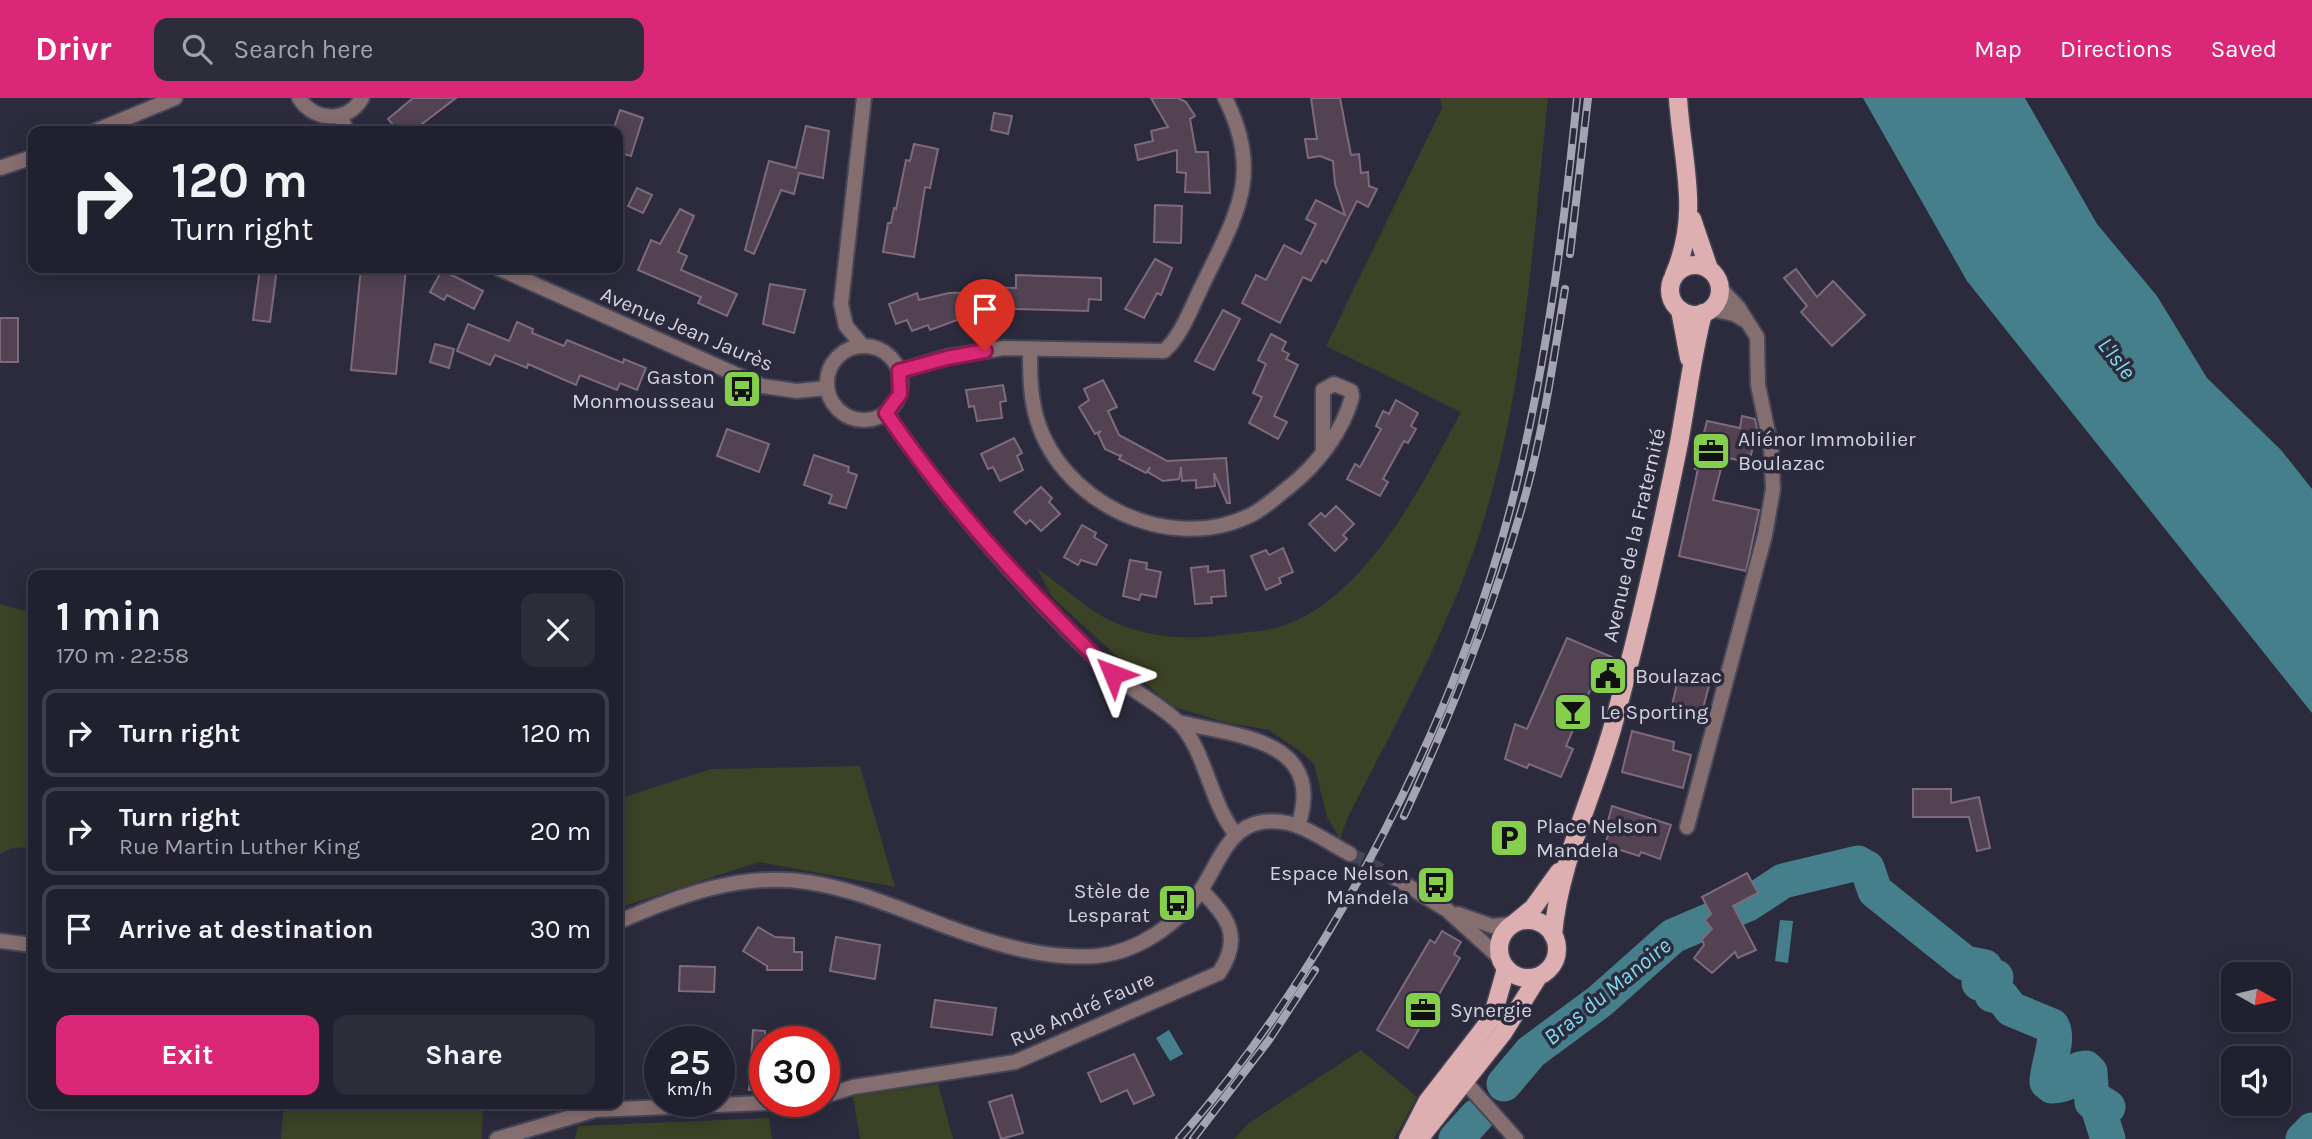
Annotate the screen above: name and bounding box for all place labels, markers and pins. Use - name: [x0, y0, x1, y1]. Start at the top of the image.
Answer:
- pin: [955, 279, 1015, 351]
- place label: Gaston Monmousseau: [572, 365, 715, 413]
- bus stop icon: Gaston Monmousseau: [721, 368, 763, 410]
- place label: Aliénor Immobilier Boulazac: [1738, 427, 1916, 475]
- office icon: Aliénor Immobilier Boulazac: [1690, 430, 1732, 472]
- public building icon: Boulazac: [1587, 655, 1629, 697]
- place label: Boulazac: [1635, 664, 1722, 688]
- bar icon: Le Sporting: [1552, 691, 1594, 733]
- place label: Le Sporting: [1600, 700, 1708, 724]
- place label: Place Nelson Mandela: [1536, 814, 1658, 862]
- parking icon: Place Nelson Mandela: [1488, 817, 1530, 859]
- place label: Espace Nelson Mandela: [1270, 861, 1409, 909]
- bus stop icon: Espace Nelson Mandela: [1415, 864, 1457, 906]
- place label: Stèle de Lesparat: [1067, 879, 1150, 927]
- bus stop icon: Stèle de Lesparat: [1156, 882, 1198, 924]
- office icon: Synergie: [1402, 989, 1444, 1031]
- place label: Synergie: [1450, 998, 1532, 1022]

